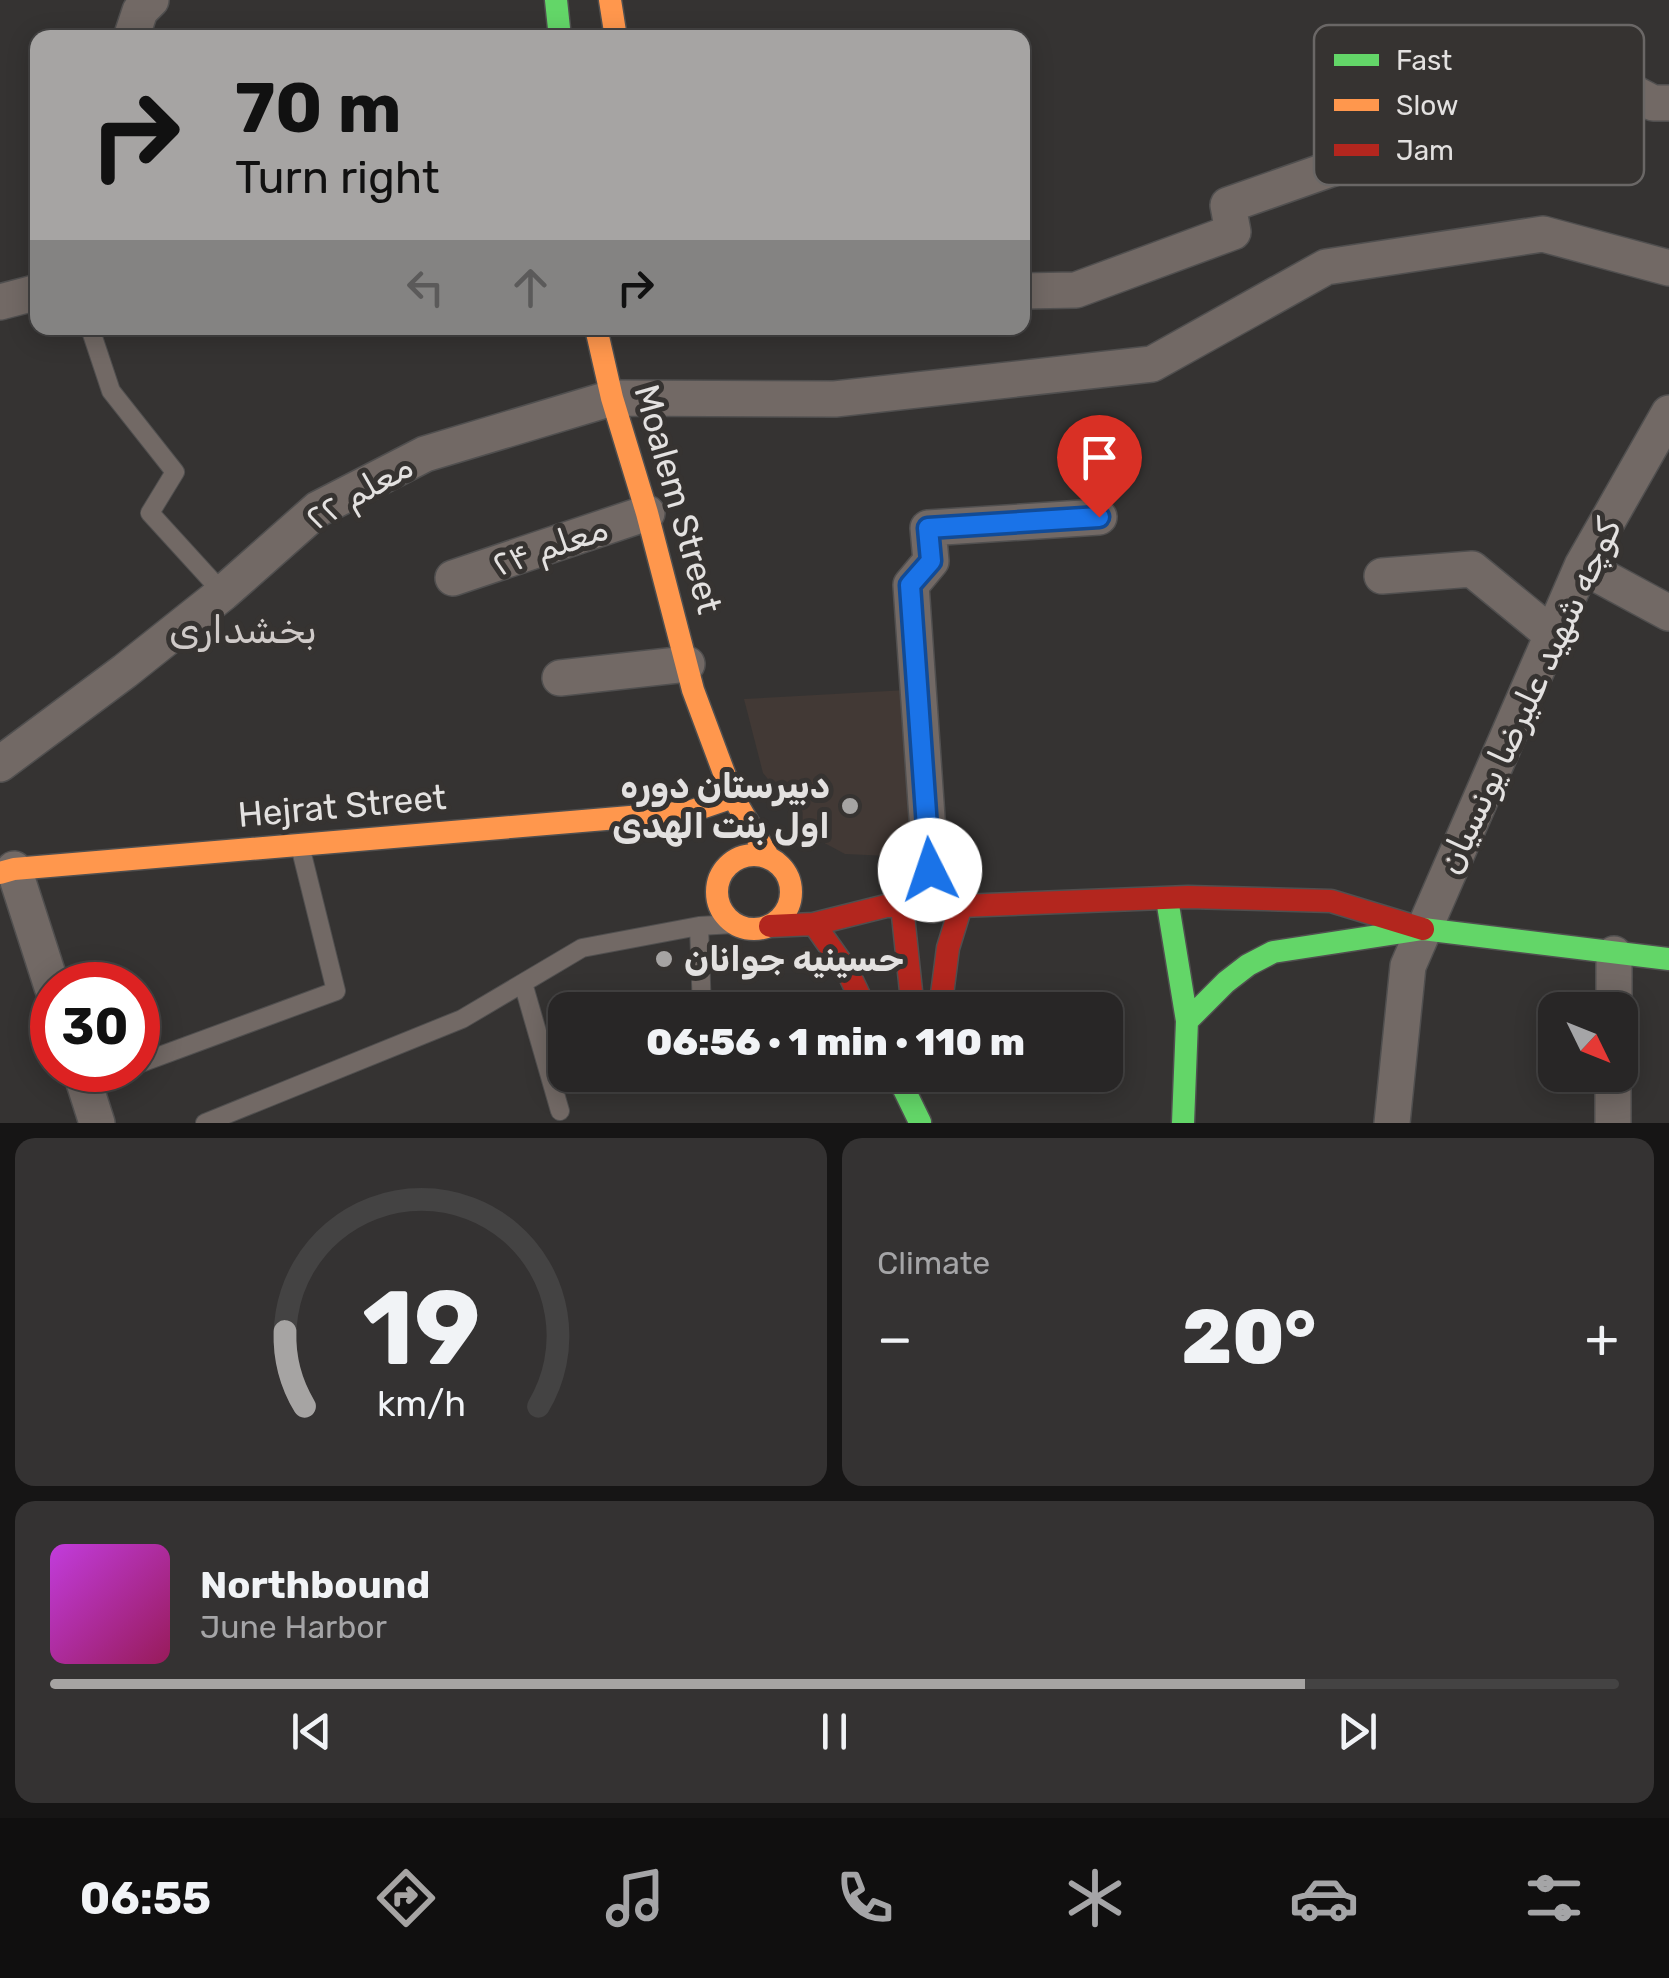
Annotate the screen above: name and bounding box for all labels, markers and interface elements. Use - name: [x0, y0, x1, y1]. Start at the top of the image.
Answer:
- legend: [1314, 25, 1644, 185]
- text: Fast: [1396, 44, 1452, 77]
- text: 70 m: [235, 67, 402, 150]
- icon: right: [70, 70, 200, 200]
- text: Slow: [1396, 89, 1458, 122]
- text: Jam: [1396, 134, 1454, 167]
- text: Turn right: [235, 151, 439, 204]
- icon: left: [398, 260, 453, 315]
- icon: ahead: [503, 260, 558, 315]
- icon: right: [608, 260, 663, 315]
- street label: Moalem Street: [625, 380, 731, 618]
- pin: [1057, 415, 1142, 518]
- icon: arrive: [1072, 430, 1127, 485]
- street label: معلم ۲۲: [298, 445, 421, 541]
- street label: معلم ۲۴: [487, 507, 614, 587]
- street label: کوچه شهید علیرضا یونسیان: [1428, 511, 1630, 881]
- district label: بخشداری: [169, 607, 317, 653]
- place label: دبیرستان دوره اول بنت الهدی: [612, 765, 830, 847]
- street label: Hejrat Street: [236, 776, 448, 836]
- marker: دبیرستان دوره اول بنت الهدی: [839, 795, 861, 817]
- position arrow: [878, 818, 982, 922]
- place label: حسینیه جوانان: [684, 938, 904, 980]
- marker: حسینیه جوانان: [653, 948, 675, 970]
- speed limit sign: 30: [30, 962, 160, 1092]
- north arrow: [1538, 992, 1638, 1092]
- map controls: [1538, 992, 1638, 1092]
- text: 06:56 · 1 min · 110 m: [646, 1019, 1025, 1065]
- text: Climate: [877, 1244, 990, 1282]
- text: 19: [362, 1267, 480, 1390]
- text: 20°: [1181, 1293, 1316, 1382]
- text: −: [877, 1306, 913, 1371]
- text: +: [1585, 1306, 1619, 1371]
- text: km/h: [376, 1383, 466, 1425]
- text: Northbound: [200, 1562, 430, 1608]
- text: June Harbor: [200, 1608, 387, 1646]
- icon: previous: [284, 1704, 339, 1759]
- icon: pause: [807, 1704, 862, 1759]
- icon: next: [1330, 1704, 1385, 1759]
- icon: directions: [371, 1863, 441, 1933]
- icon: music: [600, 1863, 670, 1933]
- icon: phone: [830, 1863, 900, 1933]
- icon: climate: [1060, 1863, 1130, 1933]
- icon: car: [1289, 1863, 1359, 1933]
- icon: filters: [1519, 1863, 1589, 1933]
- text: 06:55: [80, 1872, 211, 1925]

